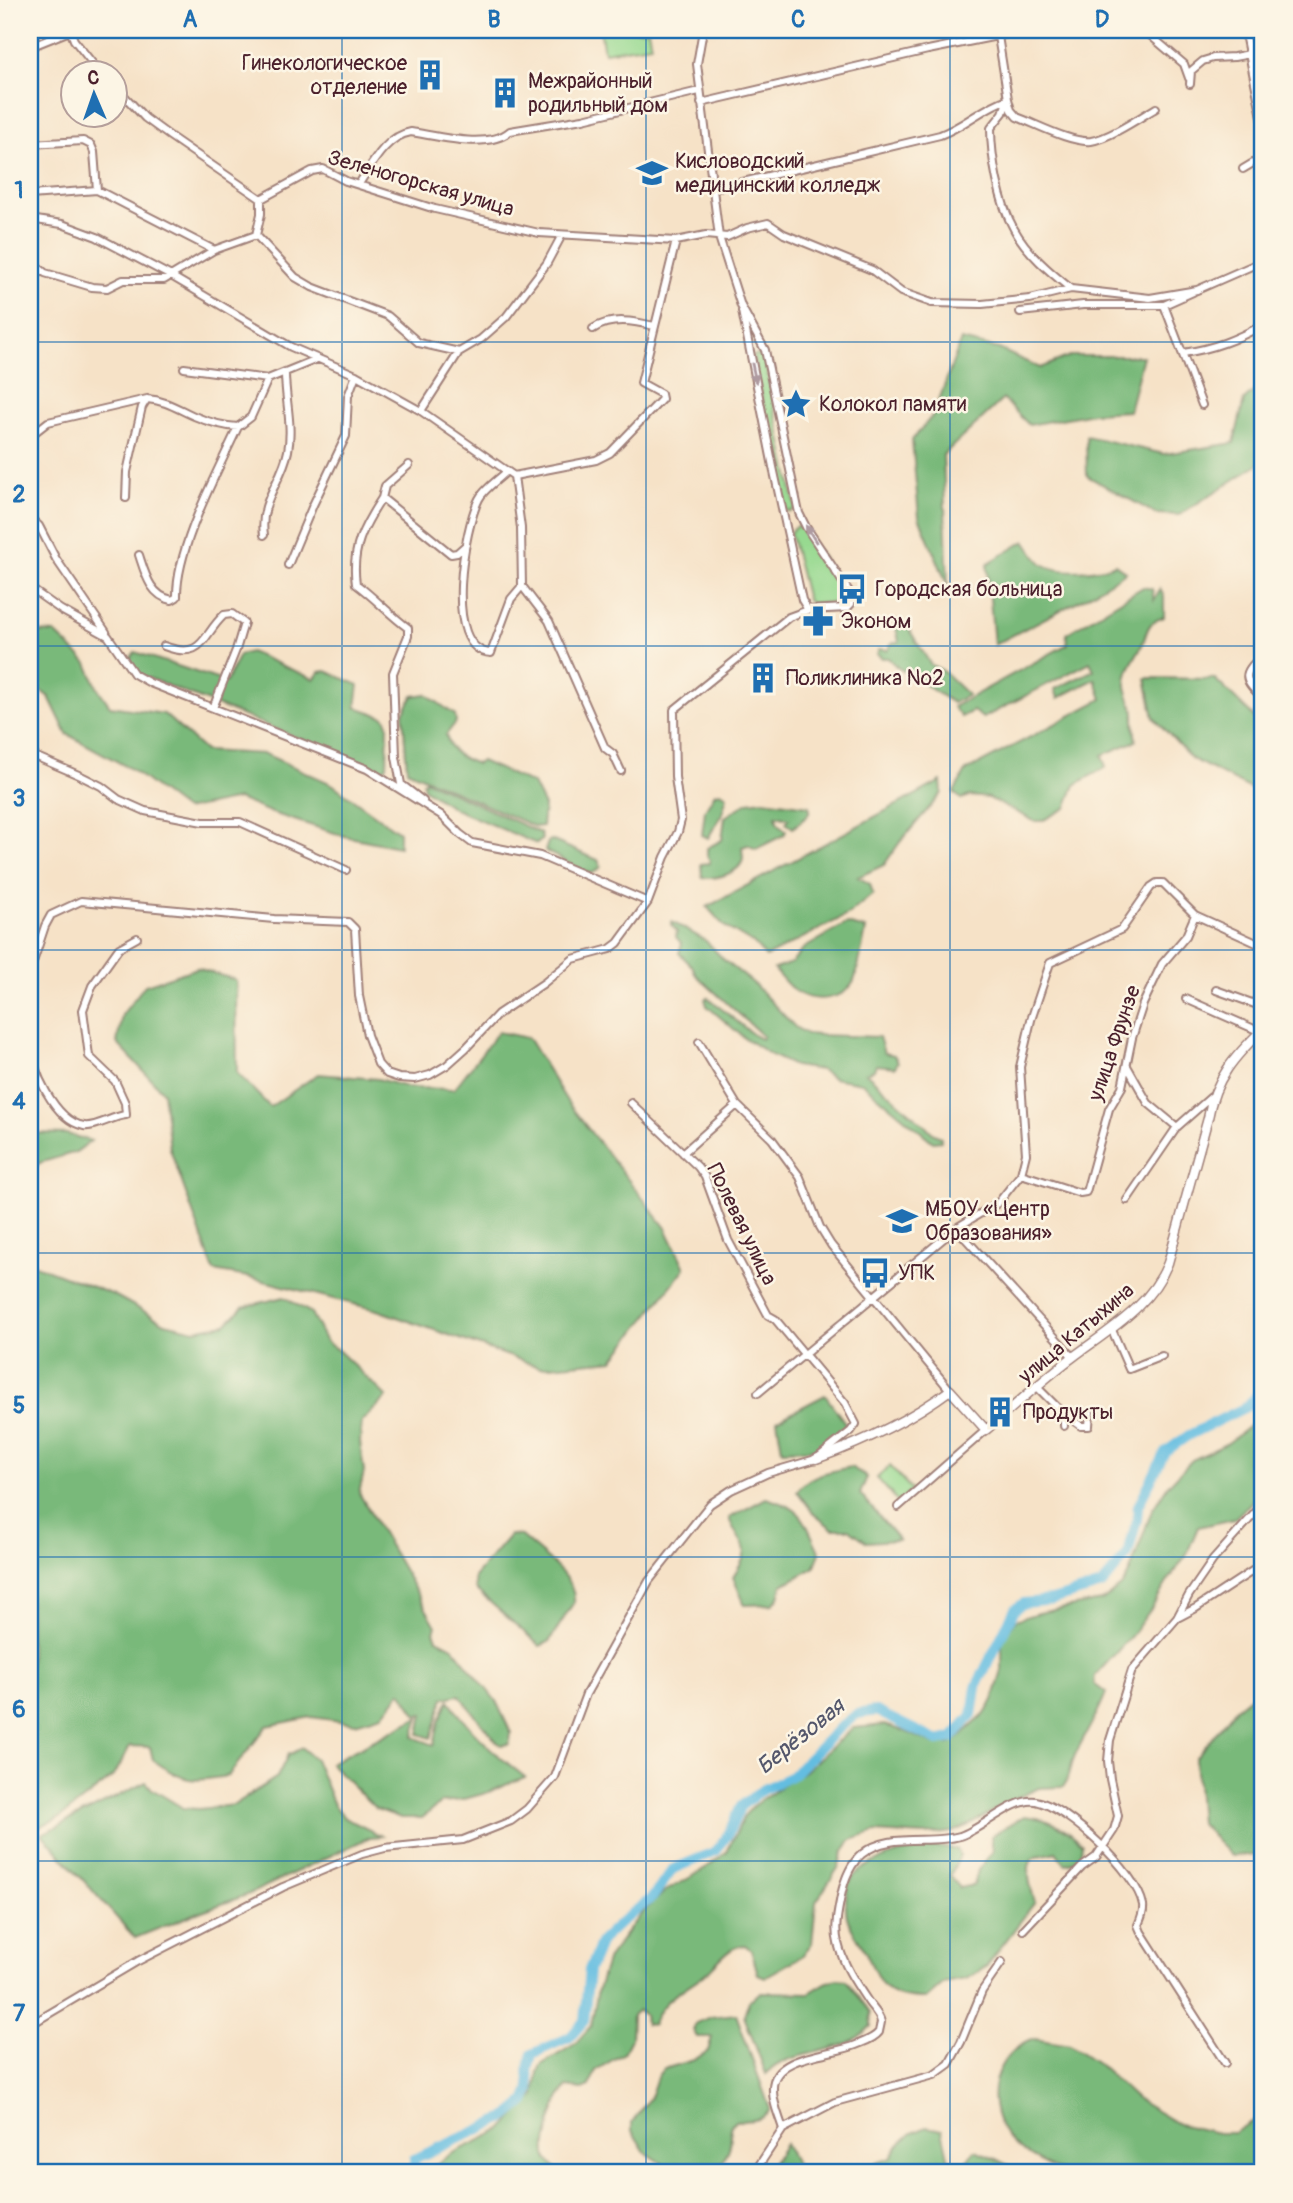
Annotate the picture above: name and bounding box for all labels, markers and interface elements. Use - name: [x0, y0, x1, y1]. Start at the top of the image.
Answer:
- text: A: [183, 5, 198, 34]
- text: B: [487, 5, 501, 34]
- text: C: [791, 5, 805, 34]
- text: D: [1095, 5, 1109, 34]
- place label: Гинекологическое отделение: [242, 50, 408, 101]
- building icon: Гинекологическое отделение: [413, 58, 447, 92]
- north arrow: [60, 60, 130, 130]
- text: С: [87, 66, 100, 90]
- place label: Межрайонный родильный дом: [528, 68, 668, 119]
- building icon: Межрайонный родильный дом: [488, 76, 522, 110]
- street label: Зеленогорская улица: [325, 144, 517, 223]
- place label: Кисловодский медицинский колледж: [675, 148, 881, 199]
- school or university icon: Кисловодский медицинский колледж: [635, 156, 669, 190]
- text: 1: [15, 176, 24, 205]
- one-way arrow: [749, 362, 760, 384]
- place icon: Колокол памяти: [779, 387, 813, 421]
- place label: Колокол памяти: [819, 391, 966, 418]
- text: 2: [13, 480, 26, 509]
- one-way arrow: [804, 524, 817, 543]
- bus stop icon: Городская больница: [835, 572, 869, 606]
- place label: Городская больница: [875, 576, 1063, 603]
- pharmacy icon: Эконом: [801, 604, 835, 638]
- place label: Эконом: [841, 608, 911, 635]
- building icon: Поликлиника №2: [746, 661, 780, 695]
- place label: Поликлиника №2: [786, 665, 944, 692]
- text: 3: [13, 784, 25, 813]
- street label: улица Фрунзе: [1082, 981, 1147, 1106]
- text: 4: [12, 1087, 26, 1116]
- street label: Полевая улица: [700, 1159, 783, 1289]
- place label: МБОУ «Центр Образования»: [925, 1196, 1052, 1247]
- school or university icon: МБОУ «Центр Образования»: [885, 1204, 919, 1238]
- bus stop icon: УПК: [858, 1256, 892, 1290]
- place label: УПК: [898, 1260, 935, 1287]
- street label: улица Катыхина: [1012, 1277, 1140, 1390]
- text: 5: [13, 1391, 25, 1420]
- building icon: Продукты: [983, 1395, 1017, 1429]
- place label: Продукты: [1023, 1399, 1113, 1426]
- water label: Берёзовая: [751, 1691, 852, 1781]
- text: 6: [12, 1695, 26, 1724]
- text: 7: [13, 1999, 26, 2028]

